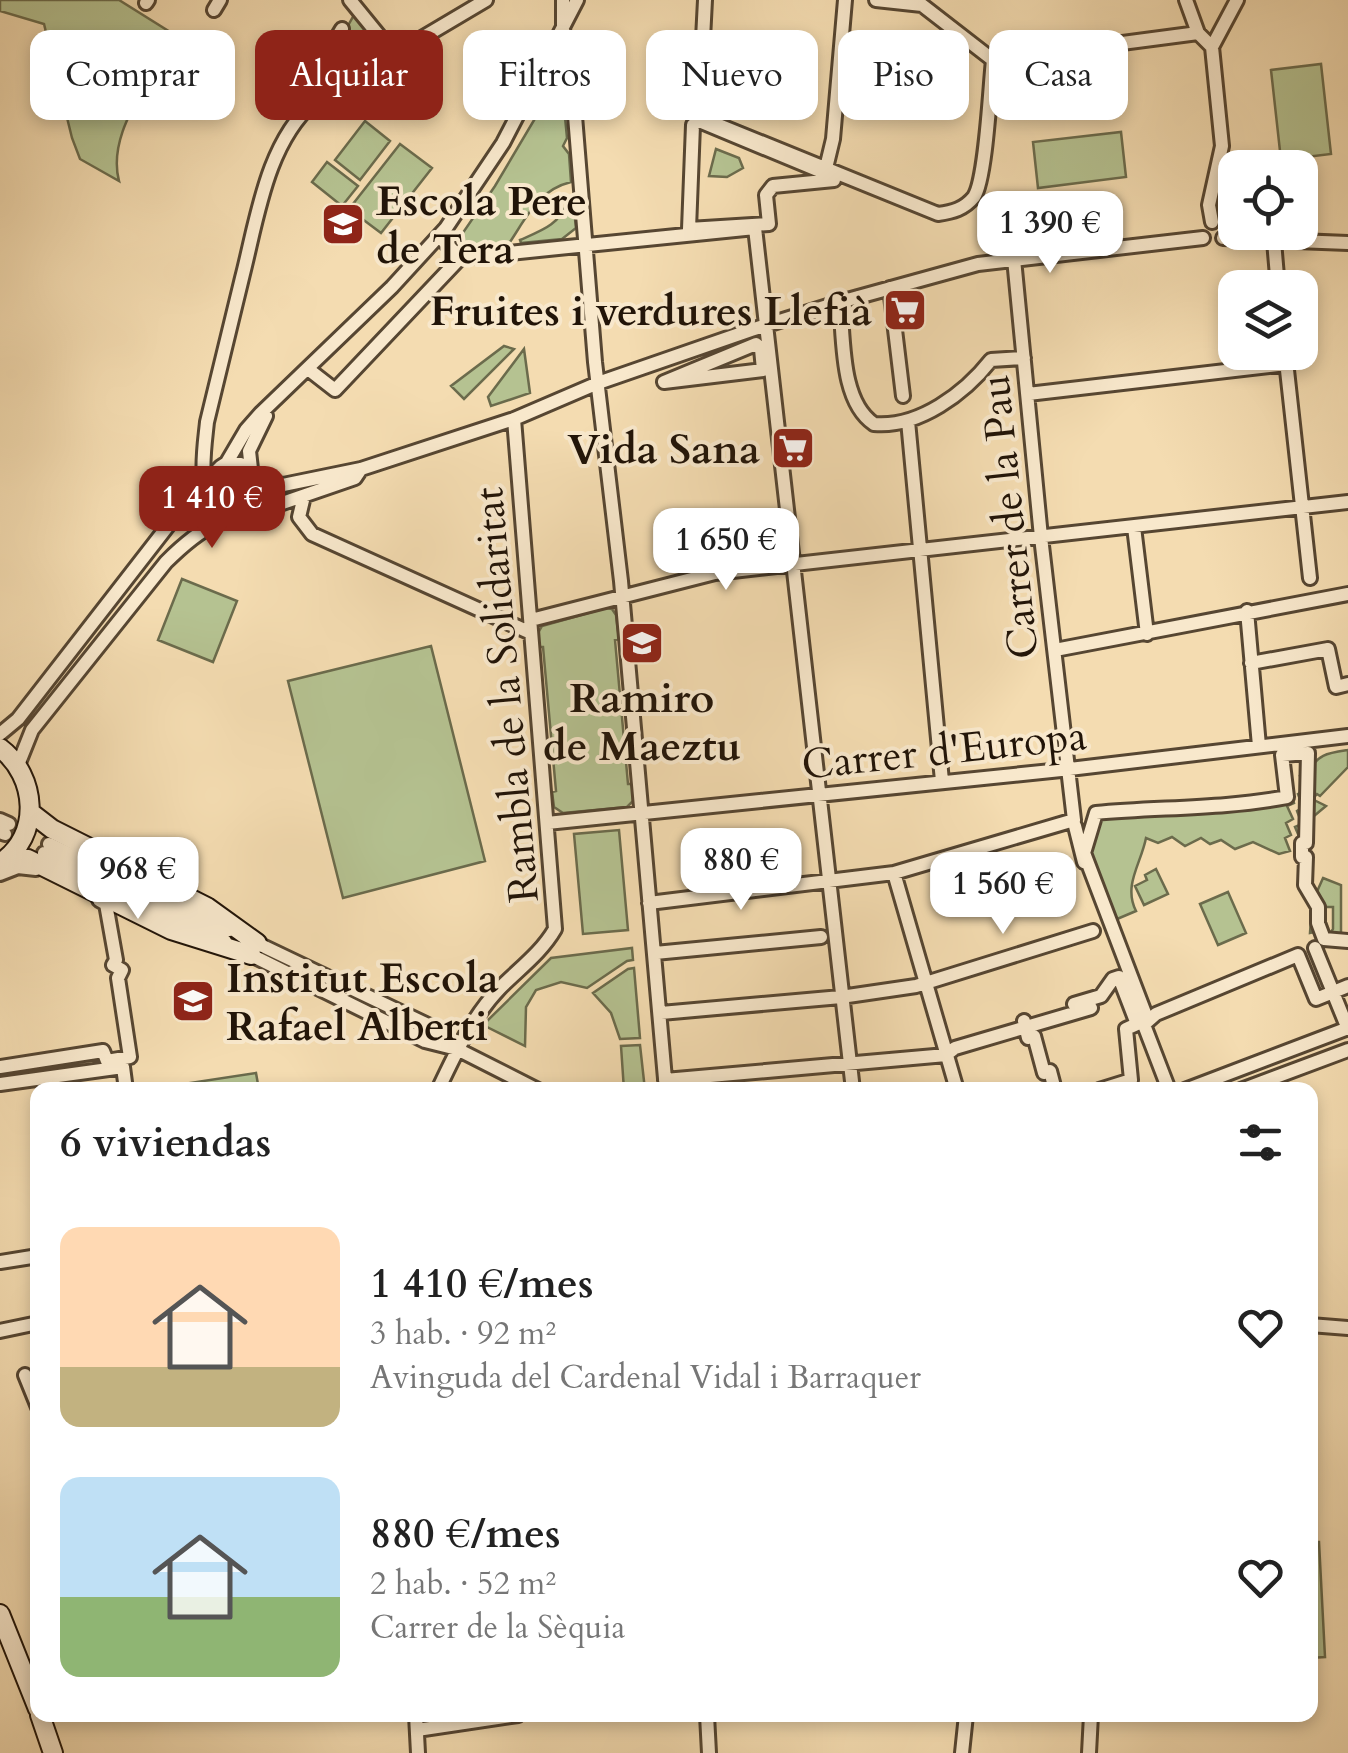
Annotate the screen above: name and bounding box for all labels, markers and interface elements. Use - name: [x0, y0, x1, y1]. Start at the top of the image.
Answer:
- chip: Comprar: [30, 30, 235, 120]
- chip: Alquilar: [255, 30, 443, 120]
- chip: Filtros: [463, 30, 626, 120]
- chip: Nuevo: [646, 30, 818, 120]
- chip: Piso: [838, 30, 969, 120]
- chip: Casa: [989, 30, 1128, 120]
- map controls: [1218, 150, 1318, 370]
- button: locate: [1218, 150, 1318, 250]
- place label: Escola Pere de Tera: [376, 173, 587, 278]
- pin: 1 390 €: [958, 191, 1142, 276]
- school or university icon: Escola Pere de Tera: [320, 201, 366, 247]
- text: 1 390 €: [999, 201, 1101, 245]
- button: layers: [1218, 270, 1318, 370]
- place label: Fruites i verdures Llefià: [430, 283, 872, 340]
- supermarket icon: Fruites i verdures Llefià: [882, 287, 928, 333]
- street label: Carrer de la Pau: [966, 372, 1053, 662]
- place label: Vida Sana: [567, 421, 760, 478]
- supermarket icon: Vida Sana: [770, 425, 816, 471]
- pin: 1 410 €: [120, 466, 304, 551]
- text: 1 410 €: [161, 476, 263, 520]
- street label: Rambla de la Solidaritat: [460, 485, 553, 905]
- pin: 1 650 €: [634, 508, 818, 593]
- text: 1 650 €: [675, 518, 777, 562]
- school or university icon: Ramiro de Maeztu: [619, 620, 665, 666]
- place label: Ramiro de Maeztu: [543, 670, 741, 775]
- street label: Carrer d'Europa: [799, 707, 1089, 794]
- pin: 880 €: [671, 828, 811, 913]
- pin: 968 €: [68, 837, 208, 922]
- text: 880 €: [703, 838, 779, 882]
- text: 968 €: [100, 847, 176, 891]
- pin: 1 560 €: [911, 852, 1095, 937]
- text: 1 560 €: [952, 862, 1054, 906]
- place label: Institut Escola Rafael Alberti: [226, 950, 499, 1055]
- school or university icon: Institut Escola Rafael Alberti: [170, 978, 216, 1024]
- text: 6 viviendas: [60, 1114, 271, 1171]
- icon: filters: [1233, 1115, 1288, 1170]
- text: 1 410 €/mes: [370, 1255, 593, 1312]
- icon: home: [140, 1267, 260, 1387]
- icon: heart: [1233, 1300, 1288, 1355]
- text: 3 hab. · 92 m²: [370, 1312, 556, 1356]
- text: Avinguda del Cardenal Vidal i Barraquer: [370, 1356, 921, 1400]
- text: 880 €/mes: [370, 1505, 561, 1562]
- icon: home: [140, 1517, 260, 1637]
- icon: heart: [1233, 1550, 1288, 1605]
- text: 2 hab. · 52 m²: [370, 1562, 556, 1606]
- text: Carrer de la Sèquia: [370, 1606, 625, 1650]

